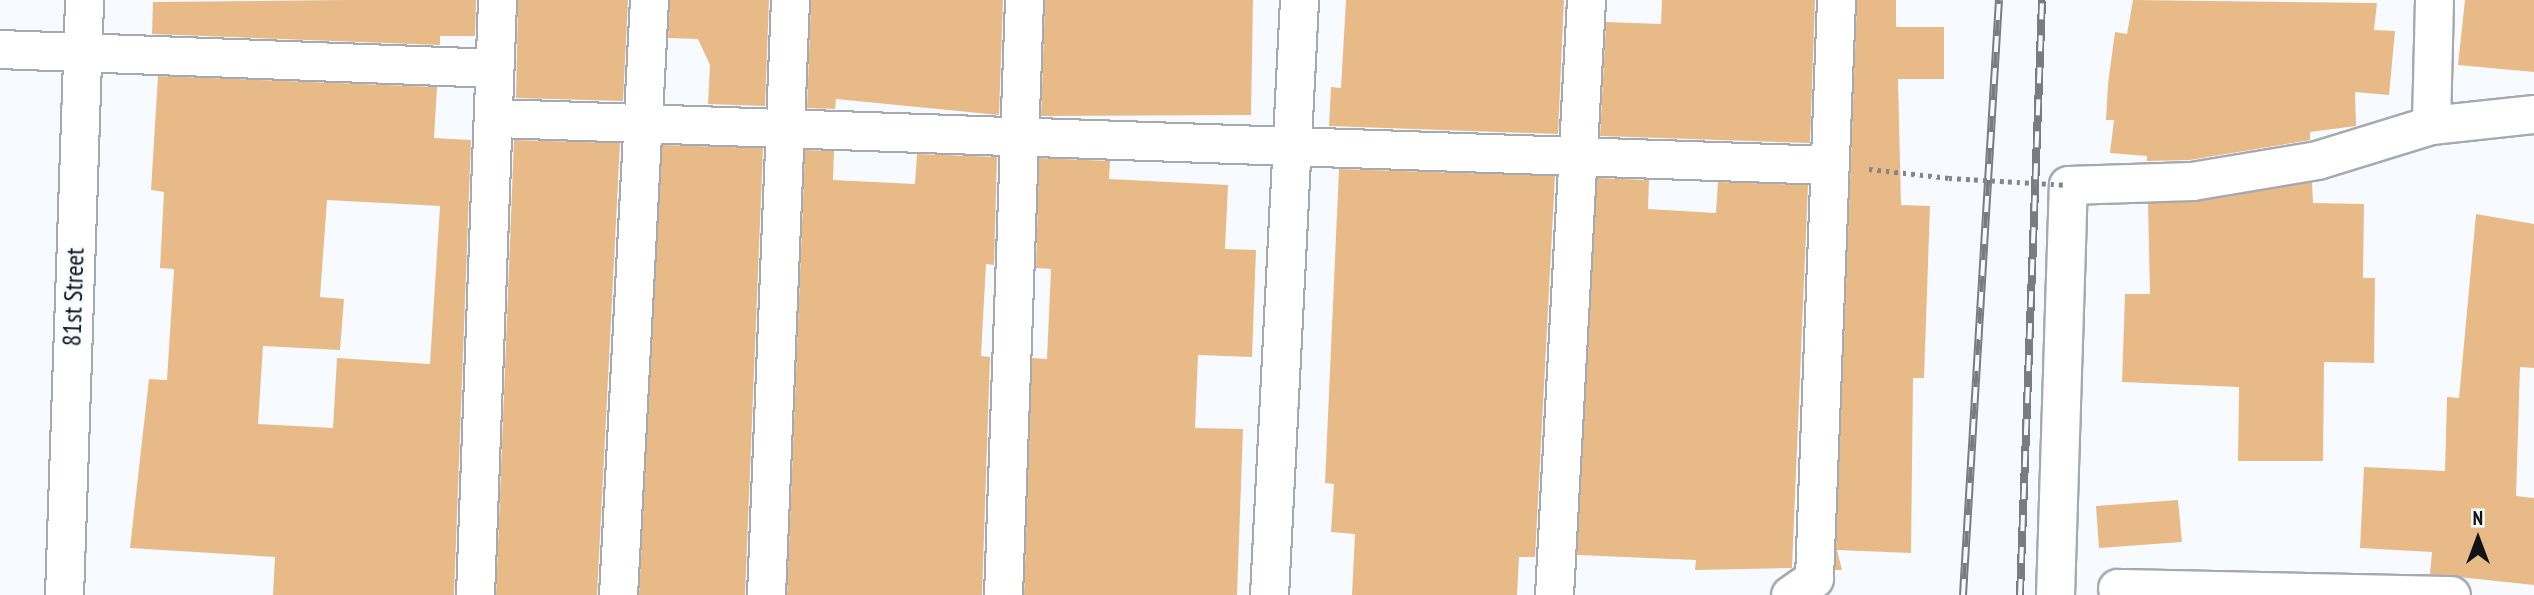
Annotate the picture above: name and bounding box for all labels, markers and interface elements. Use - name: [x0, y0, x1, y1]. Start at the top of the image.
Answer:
- street label: 81st Street: [56, 247, 90, 347]
- north arrow: [2443, 504, 2513, 574]
- text: N: [2473, 506, 2483, 530]

